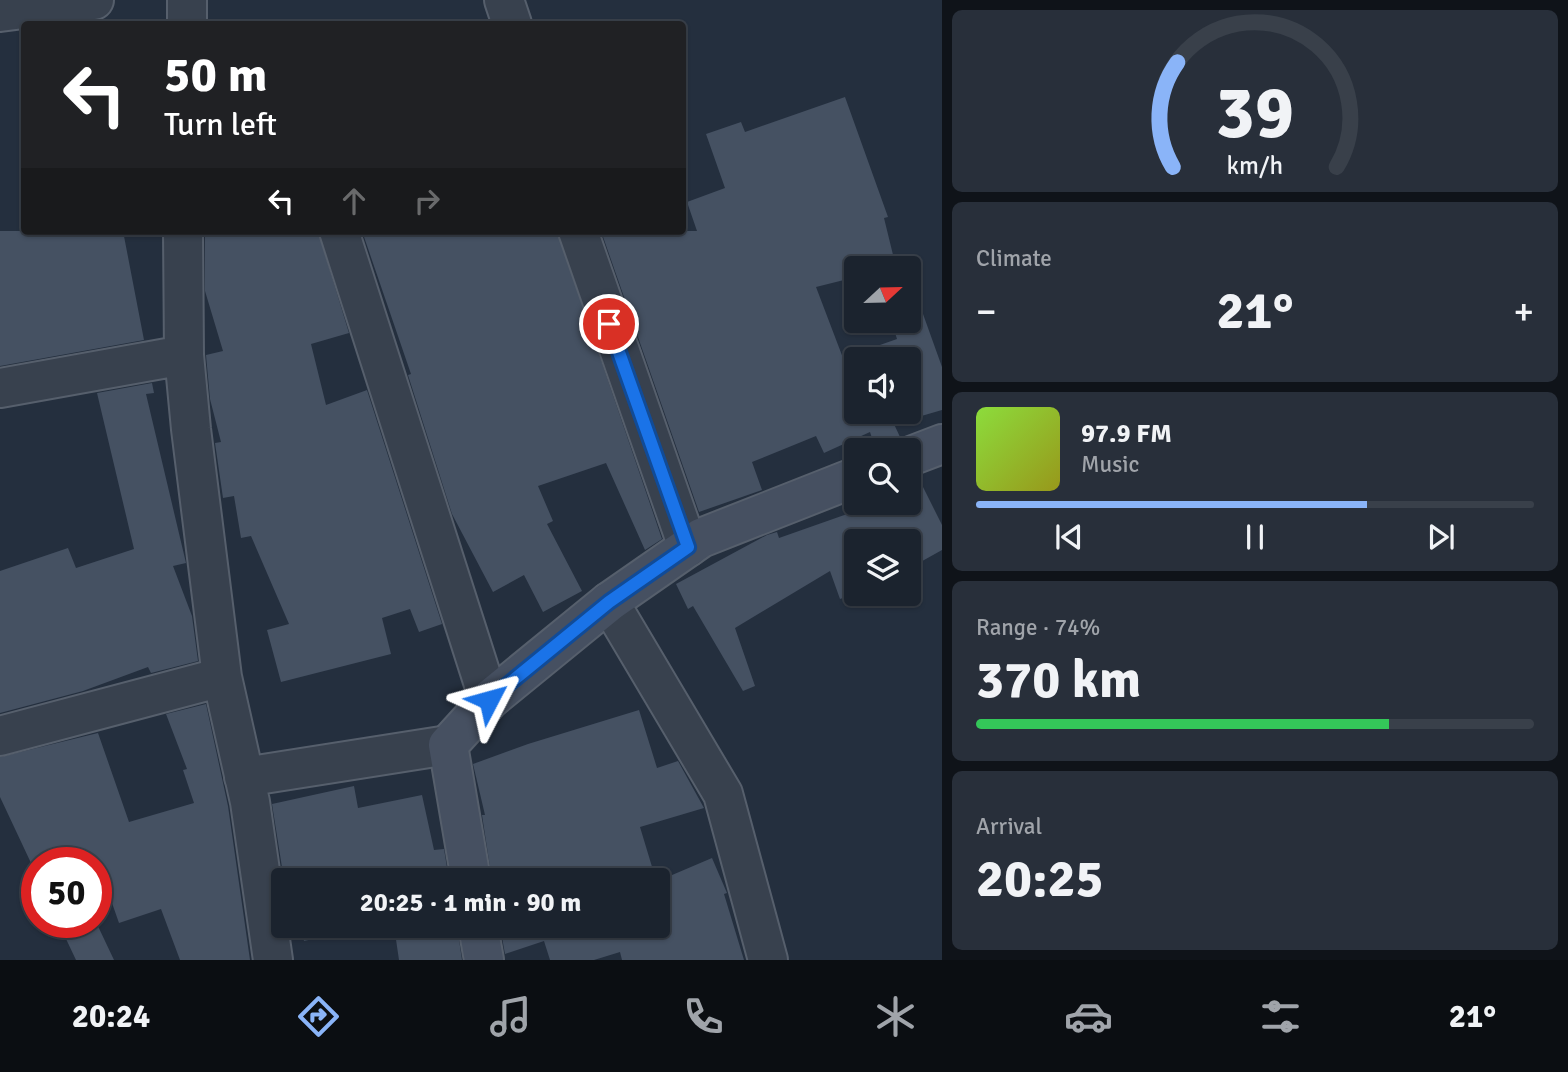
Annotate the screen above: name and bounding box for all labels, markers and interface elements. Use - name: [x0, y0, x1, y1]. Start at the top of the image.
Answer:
- text: 50 m: [164, 45, 267, 105]
- icon: left: [49, 49, 140, 140]
- text: 39: [1216, 69, 1294, 158]
- text: Turn left: [164, 105, 277, 144]
- text: km/h: [1227, 150, 1283, 181]
- icon: left: [262, 182, 300, 220]
- icon: ahead: [335, 182, 373, 220]
- icon: right: [408, 182, 446, 220]
- text: Climate: [976, 244, 1052, 273]
- north arrow: [844, 256, 920, 332]
- map controls: [844, 256, 921, 606]
- text: 21°: [1217, 279, 1293, 343]
- text: −: [976, 288, 997, 335]
- text: +: [1513, 288, 1534, 335]
- pin: [579, 294, 639, 354]
- icon: arrive: [590, 305, 628, 343]
- button: sound: [844, 347, 921, 424]
- text: 97.9 FM: [1081, 418, 1172, 450]
- button: search: [844, 438, 921, 515]
- text: Music: [1081, 450, 1139, 479]
- icon: previous: [1050, 518, 1088, 556]
- icon: pause: [1236, 518, 1274, 556]
- icon: next: [1422, 518, 1460, 556]
- button: layers: [844, 529, 921, 606]
- text: Range · 74%: [976, 613, 1100, 642]
- text: 370 km: [976, 648, 1141, 712]
- position arrow: [452, 663, 526, 737]
- text: Arrival: [976, 812, 1042, 841]
- speed limit sign: 50: [21, 847, 112, 938]
- text: 20:25: [976, 847, 1104, 911]
- text: 20:25 · 1 min · 90 m: [360, 887, 581, 919]
- icon: directions: [294, 992, 343, 1041]
- icon: music: [486, 992, 535, 1041]
- icon: phone: [679, 992, 728, 1041]
- icon: climate: [871, 992, 920, 1041]
- icon: car: [1064, 992, 1113, 1041]
- icon: filters: [1256, 992, 1305, 1041]
- text: 20:24: [72, 997, 150, 1036]
- text: 21°: [1449, 997, 1496, 1036]

